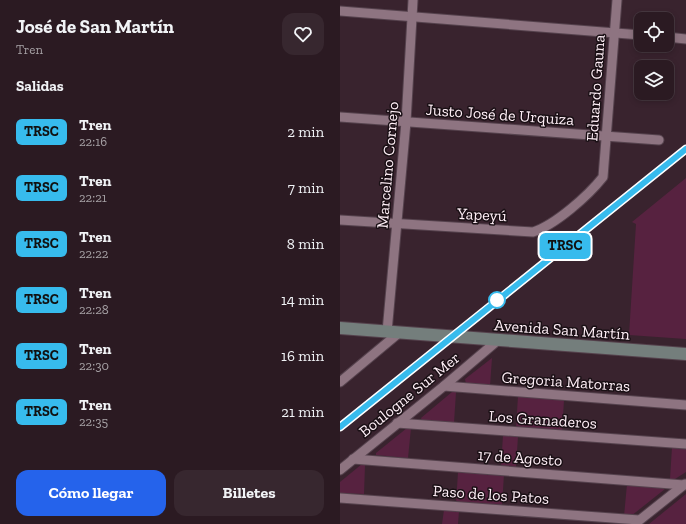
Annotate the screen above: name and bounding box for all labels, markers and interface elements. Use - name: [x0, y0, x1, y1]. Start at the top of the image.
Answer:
- map controls: [634, 12, 674, 100]
- button: locate: [634, 12, 674, 52]
- button: heart: [282, 13, 324, 55]
- text: José de San Martín: [16, 15, 174, 38]
- street label: Eduardo Gauna: [582, 34, 609, 142]
- text: Tren: [16, 42, 43, 57]
- button: layers: [634, 60, 674, 100]
- text: Salidas: [16, 77, 64, 95]
- street label: Justo José de Urquiza: [425, 100, 575, 129]
- street label: Marcelino Cornejo: [372, 101, 403, 229]
- text: Tren: [79, 116, 111, 134]
- text: TRSC: [24, 123, 59, 140]
- text: 2 min: [287, 123, 324, 141]
- text: 22:16: [79, 134, 107, 149]
- text: Tren: [79, 172, 111, 190]
- text: TRSC: [24, 179, 59, 196]
- text: 7 min: [288, 179, 324, 197]
- text: 22:21: [79, 190, 107, 205]
- street label: Yapeyú: [456, 204, 507, 225]
- text: Tren: [79, 228, 111, 246]
- line badge: TRSC: [537, 233, 593, 259]
- text: TRSC: [24, 235, 59, 252]
- text: 8 min: [287, 235, 324, 253]
- text: TRSC: [548, 237, 582, 254]
- text: 22:22: [79, 246, 109, 261]
- text: Tren: [79, 284, 111, 302]
- text: TRSC: [24, 291, 59, 308]
- text: 14 min: [281, 291, 324, 309]
- unlabelled marker: [488, 291, 506, 309]
- text: 22:28: [79, 302, 109, 317]
- street label: Avenida San Martín: [494, 315, 631, 344]
- text: Tren: [79, 340, 111, 358]
- text: TRSC: [24, 347, 59, 364]
- text: 16 min: [281, 347, 324, 365]
- street label: Boulogne Sur Mer: [355, 348, 464, 441]
- text: 22:30: [79, 358, 109, 373]
- street label: Gregoria Matorras: [501, 368, 631, 395]
- text: Tren: [79, 396, 111, 414]
- text: TRSC: [24, 403, 59, 420]
- text: 21 min: [281, 403, 324, 421]
- street label: Los Granaderos: [488, 406, 598, 433]
- text: 22:35: [79, 414, 108, 429]
- street label: 17 de Agosto: [477, 445, 563, 470]
- button: Cómo llegar: [16, 470, 166, 516]
- button: Billetes: [174, 470, 324, 516]
- street label: Paso de los Patos: [432, 481, 550, 508]

